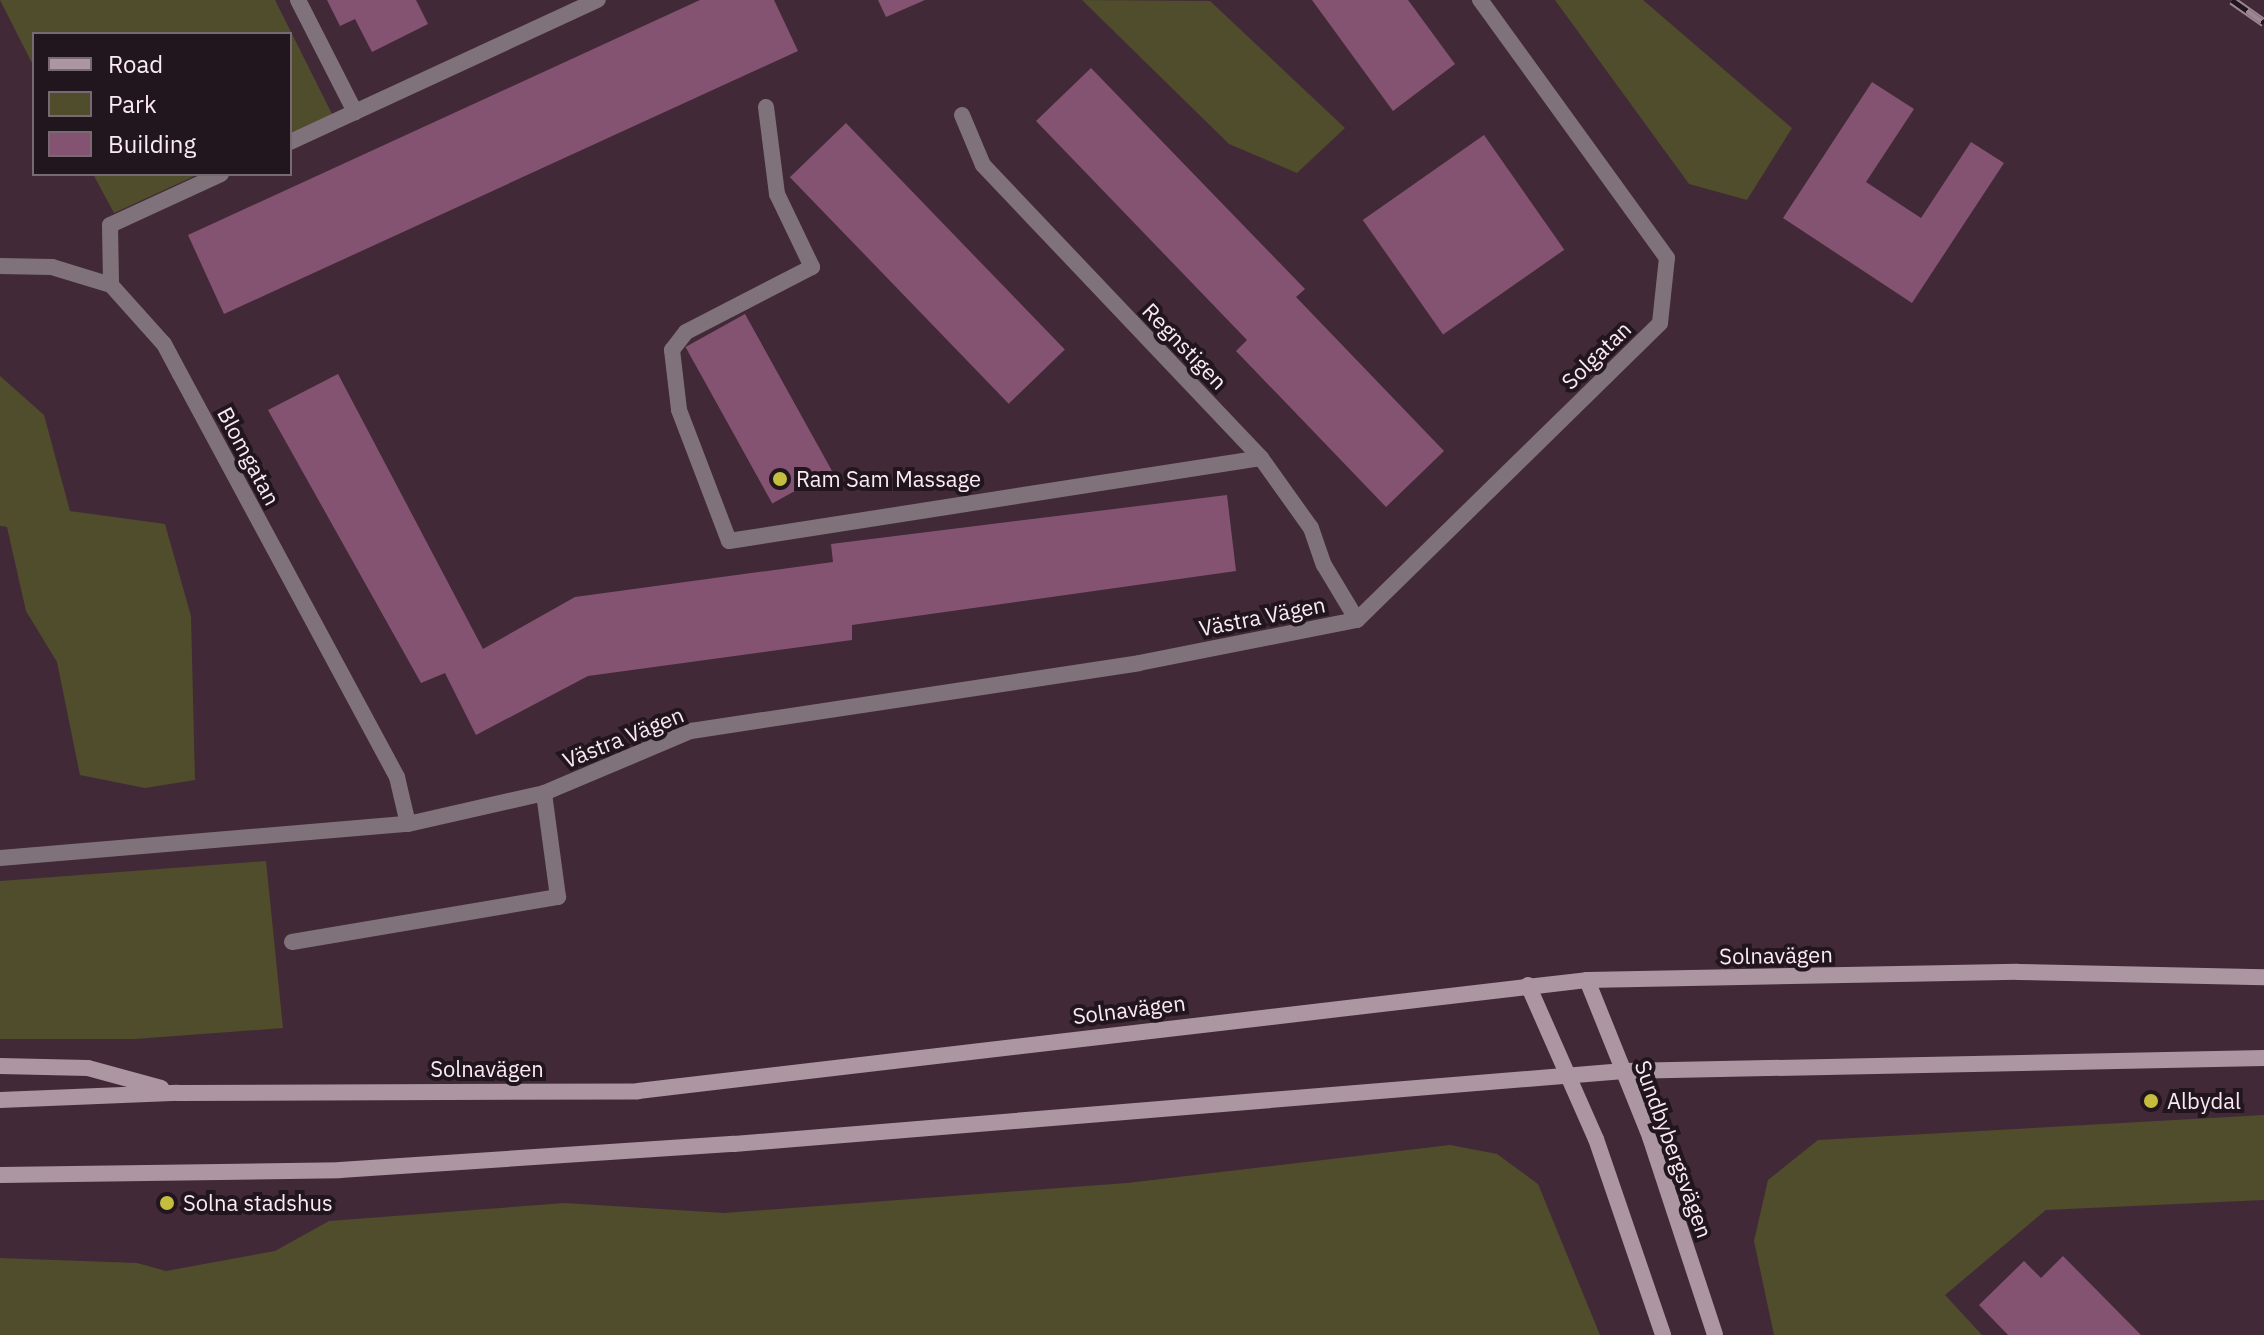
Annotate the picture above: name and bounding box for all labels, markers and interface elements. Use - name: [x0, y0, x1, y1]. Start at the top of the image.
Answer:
- legend: [32, 32, 292, 176]
- text: Road: [108, 48, 163, 80]
- text: Park: [108, 88, 157, 120]
- text: Building: [108, 128, 196, 160]
- street label: Regnstigen: [1137, 297, 1233, 395]
- street label: Solgatan: [1556, 316, 1636, 394]
- street label: Blomgatan: [212, 403, 286, 509]
- place label: Ram Sam Massage: [796, 466, 981, 492]
- marker: Ram Sam Massage: [771, 470, 789, 488]
- street label: Västra Vägen: [1197, 591, 1327, 641]
- street label: Västra Vägen: [559, 701, 687, 773]
- street label: Solnavägen: [1719, 941, 1833, 969]
- street label: Solnavägen: [1071, 989, 1187, 1029]
- street label: Solnavägen: [430, 1056, 544, 1082]
- street label: Sundbybergsvägen: [1630, 1057, 1718, 1241]
- place label: Albydal: [2167, 1088, 2241, 1114]
- marker: Albydal: [2142, 1092, 2160, 1110]
- place label: Solna stadshus: [183, 1190, 333, 1216]
- marker: Solna stadshus: [158, 1194, 176, 1212]

